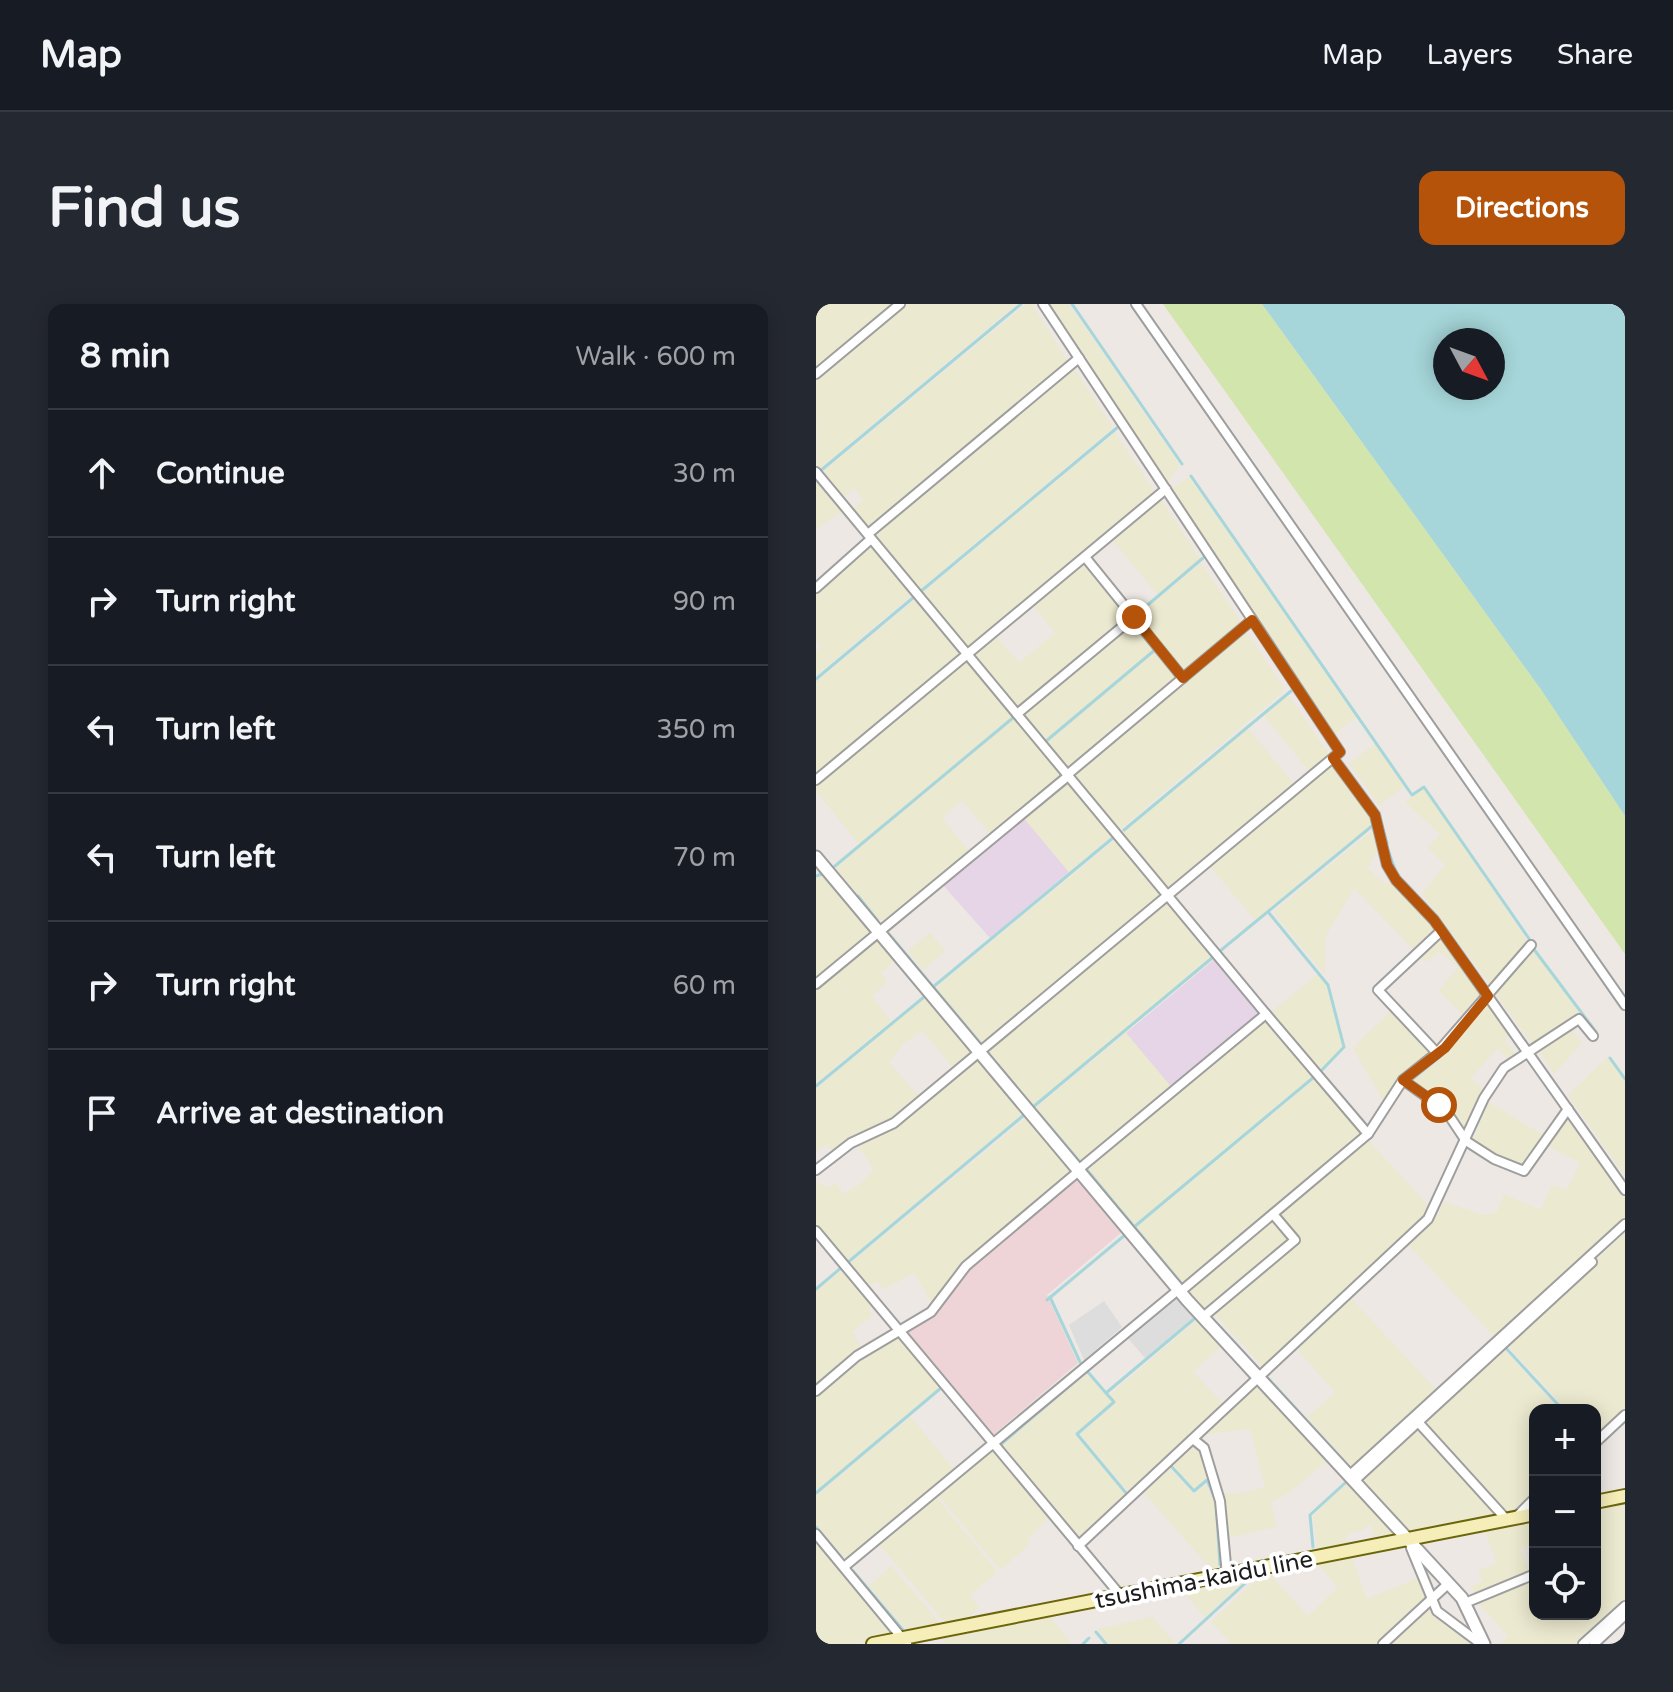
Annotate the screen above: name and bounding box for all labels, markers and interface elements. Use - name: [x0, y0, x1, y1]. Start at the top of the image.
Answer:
- text: Map: [40, 32, 122, 78]
- text: Map: [1322, 38, 1383, 72]
- text: Layers: [1427, 38, 1513, 72]
- text: Share: [1557, 38, 1633, 72]
- button: Directions: [1419, 171, 1625, 245]
- text: Find us: [48, 175, 240, 242]
- north arrow: [1433, 328, 1505, 400]
- text: 8 min: [80, 336, 171, 377]
- text: Walk · 600 m: [576, 341, 736, 372]
- icon: ahead: [80, 451, 124, 495]
- text: Continue: [156, 455, 285, 492]
- text: 30 m: [673, 458, 736, 489]
- icon: right: [80, 579, 124, 623]
- text: Turn right: [156, 583, 296, 620]
- text: 90 m: [673, 586, 736, 617]
- route end: [1116, 599, 1152, 635]
- icon: left: [80, 707, 124, 751]
- text: Turn left: [156, 711, 275, 748]
- text: 350 m: [656, 714, 736, 745]
- icon: left: [80, 835, 124, 879]
- text: Turn left: [156, 839, 275, 876]
- text: 70 m: [673, 842, 736, 873]
- icon: right: [80, 963, 124, 1007]
- text: Turn right: [156, 967, 296, 1004]
- text: 60 m: [673, 970, 736, 1001]
- route start: [1421, 1087, 1457, 1123]
- icon: arrive: [80, 1091, 124, 1135]
- text: Arrive at destination: [156, 1095, 444, 1132]
- map controls: [1529, 1404, 1601, 1620]
- button: +: [1529, 1404, 1601, 1476]
- button: −: [1529, 1476, 1601, 1548]
- street label: tsushima-kaidu line: [1093, 1545, 1315, 1615]
- button: locate: [1529, 1548, 1601, 1620]

